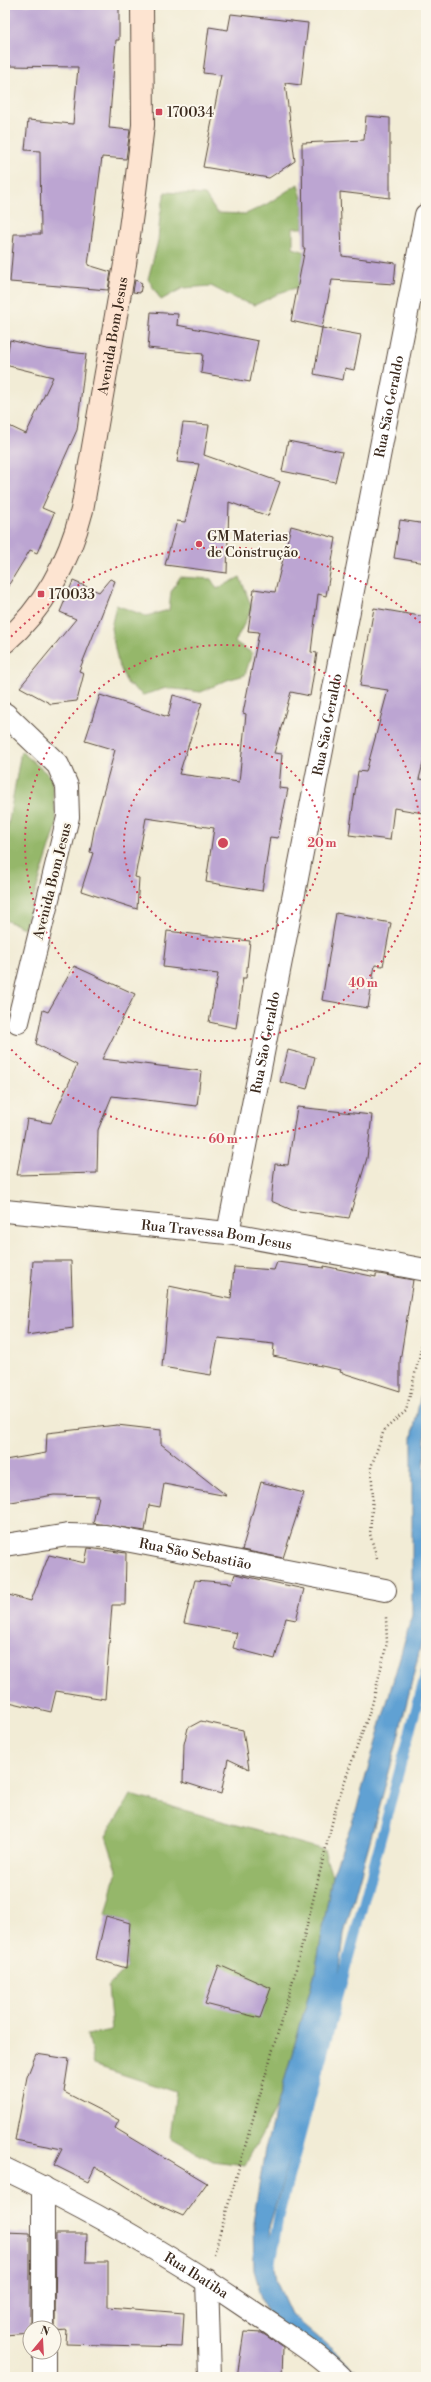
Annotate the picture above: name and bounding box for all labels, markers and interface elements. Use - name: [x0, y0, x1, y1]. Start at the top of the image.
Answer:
- place label: 170034: [167, 104, 214, 122]
- marker: 170034: [154, 107, 164, 117]
- street label: Avenida Bom Jesus: [94, 275, 133, 398]
- street label: Rua São Geraldo: [371, 354, 409, 459]
- place label: GM Materias de Construção: [207, 528, 299, 562]
- marker: GM Materias de Construção: [194, 539, 204, 549]
- place label: 170033: [49, 586, 95, 604]
- marker: 170033: [36, 589, 46, 599]
- street label: Rua São Geraldo: [309, 672, 347, 778]
- street label: Avenida Bom Jesus: [30, 821, 76, 943]
- centre of rings: [216, 836, 230, 850]
- text: 20 m: [307, 836, 337, 851]
- text: 40 m: [348, 976, 378, 991]
- street label: Rua São Geraldo: [247, 990, 285, 1096]
- text: 60 m: [208, 1132, 238, 1147]
- street label: Rua Travessa Bom Jesus: [140, 1216, 293, 1255]
- street label: Rua São Sebastião: [137, 1535, 253, 1574]
- street label: Rua Ibatiba: [160, 2249, 232, 2303]
- north arrow: [22, 2320, 62, 2360]
- text: N: [38, 2323, 51, 2340]

